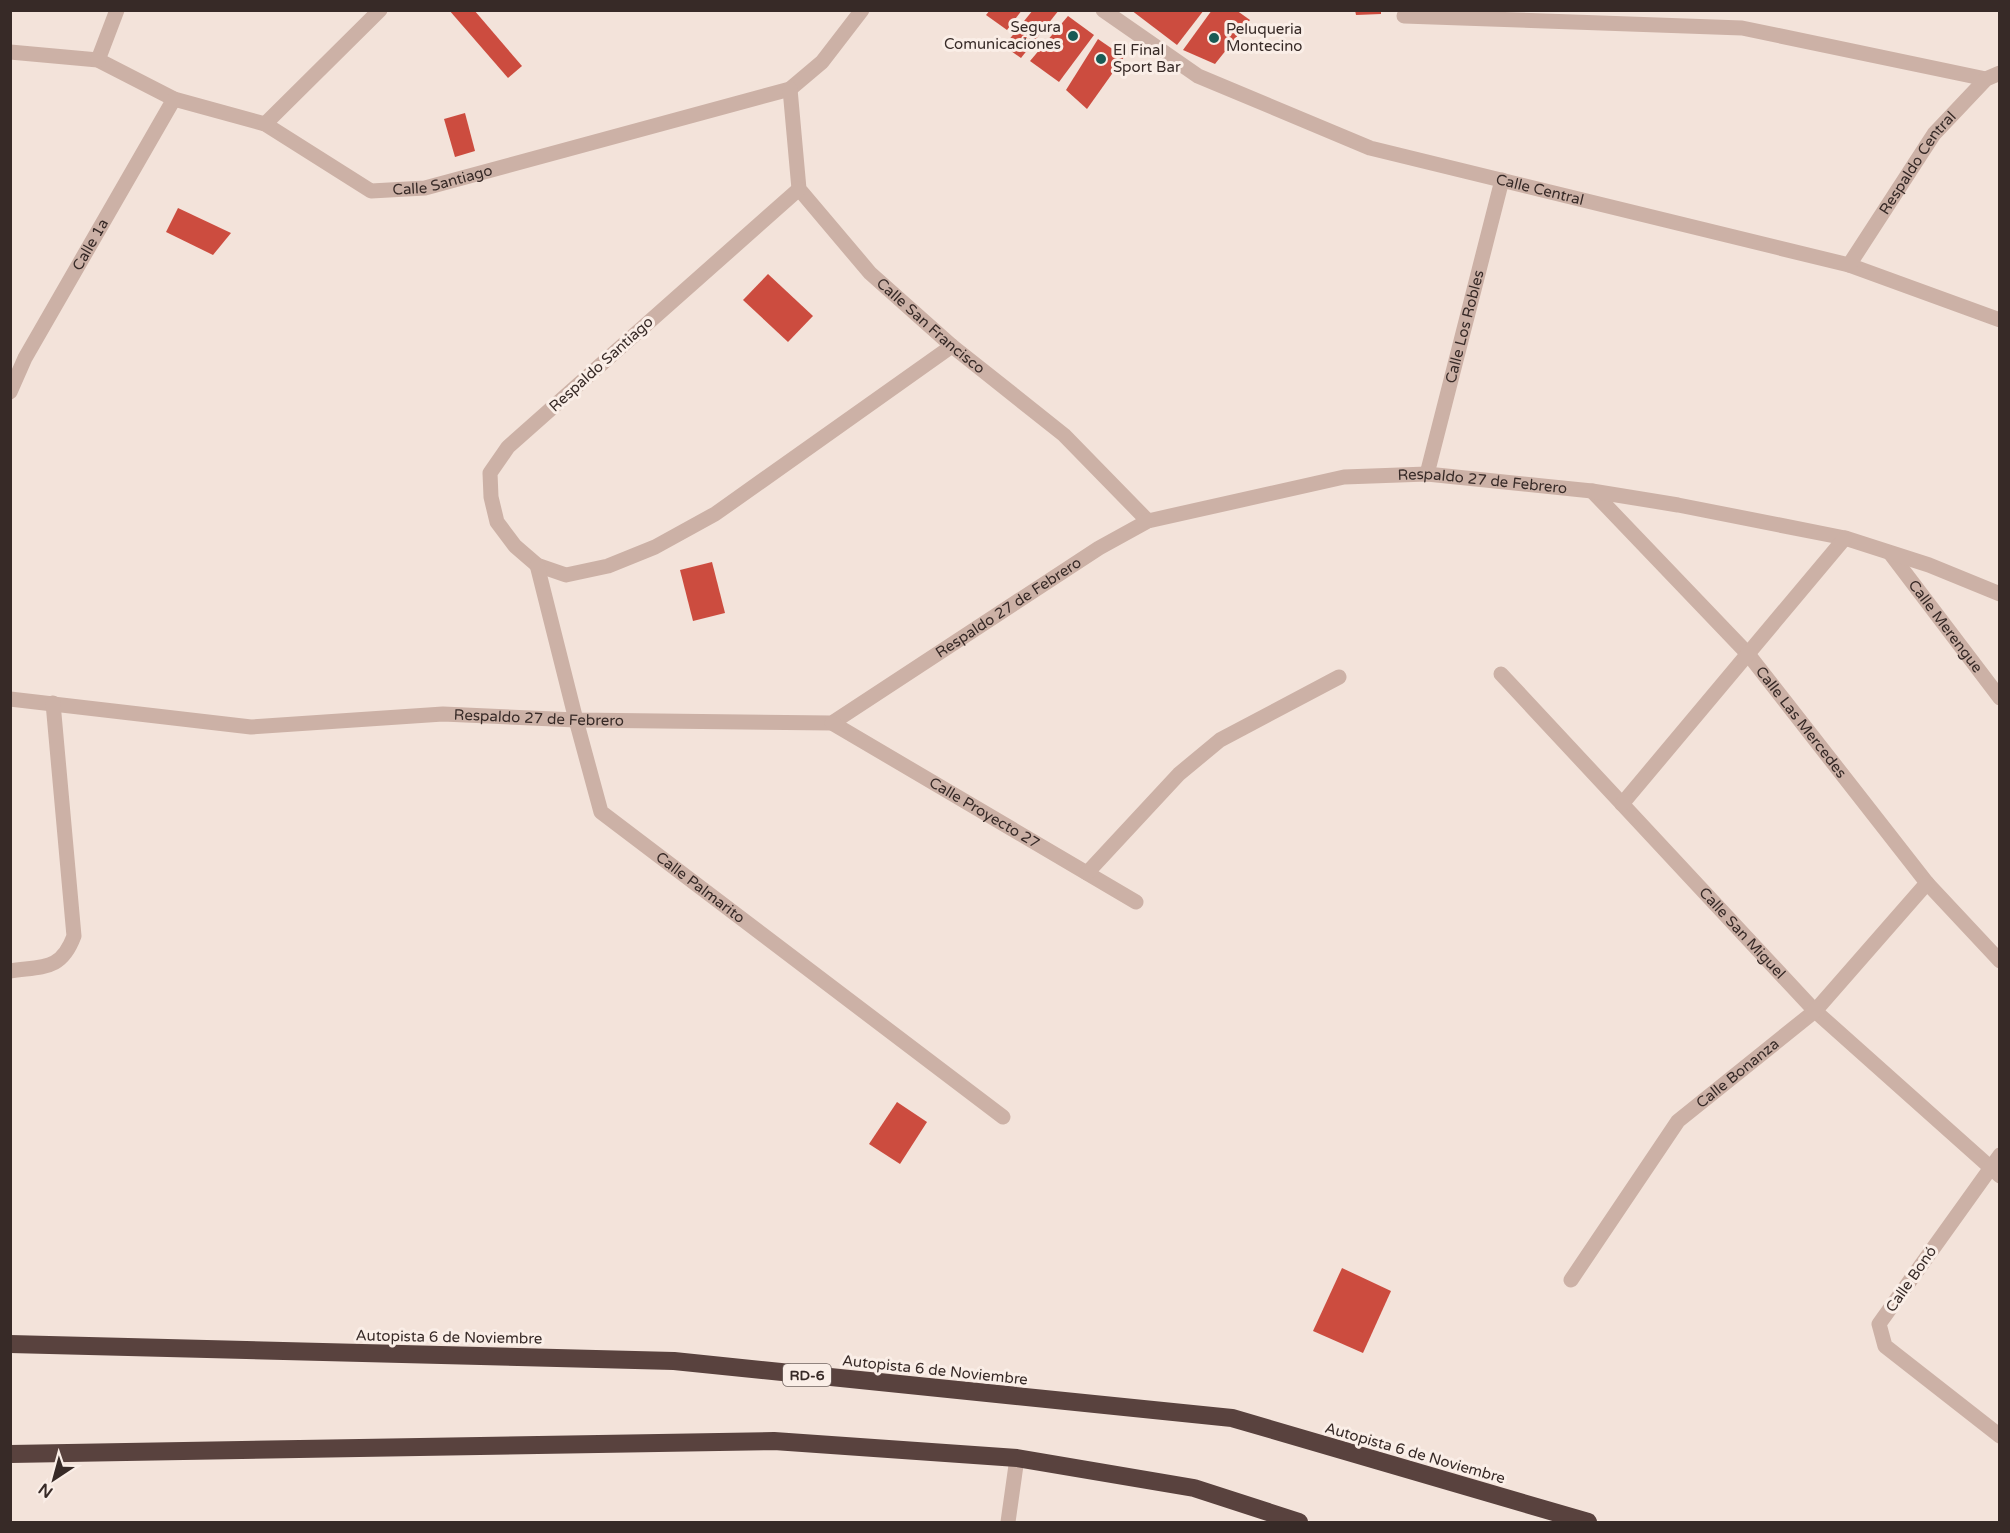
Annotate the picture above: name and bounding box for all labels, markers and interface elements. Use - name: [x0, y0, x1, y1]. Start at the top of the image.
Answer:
- place label: Segura Comunicaciones: [944, 18, 1061, 53]
- place label: Peluqueria Montecino: [1226, 20, 1302, 55]
- marker: Segura Comunicaciones: [1066, 29, 1080, 43]
- marker: Peluqueria Montecino: [1207, 31, 1221, 45]
- place label: El Final Sport Bar: [1113, 41, 1181, 76]
- marker: El Final Sport Bar: [1094, 52, 1108, 66]
- street label: Respaldo Central: [1875, 108, 1960, 218]
- street label: Calle Santiago: [392, 161, 494, 199]
- street label: Calle Central: [1494, 170, 1586, 209]
- street label: Calle 1a: [68, 216, 112, 274]
- street label: Calle Los Robles: [1441, 268, 1488, 385]
- street label: Calle San Francisco: [873, 274, 989, 378]
- street label: Respaldo Santiago: [545, 313, 657, 415]
- street label: Respaldo 27 de Febrero: [1397, 465, 1568, 497]
- street label: Respaldo 27 de Febrero: [932, 553, 1084, 662]
- street label: Calle Merengue: [1905, 576, 1987, 676]
- street label: Calle Las Mercedes: [1752, 663, 1850, 782]
- street label: Respaldo 27 de Febrero: [453, 705, 624, 730]
- street label: Calle Proyecto 27: [926, 773, 1043, 852]
- street label: Calle Palmarito: [652, 848, 749, 927]
- street label: Calle San Miguel: [1695, 884, 1789, 982]
- street label: Calle Bonanza: [1693, 1035, 1782, 1112]
- street label: Calle Bonó: [1882, 1243, 1940, 1315]
- street label: Autopista 6 de Noviembre: [355, 1326, 543, 1348]
- street label: Autopista 6 de Noviembre: [841, 1351, 1029, 1389]
- road number: RD-6: [783, 1364, 831, 1386]
- street label: Autopista 6 de Noviembre: [1323, 1419, 1507, 1487]
- north arrow: [24, 1449, 84, 1509]
- text: N: [35, 1478, 57, 1502]

